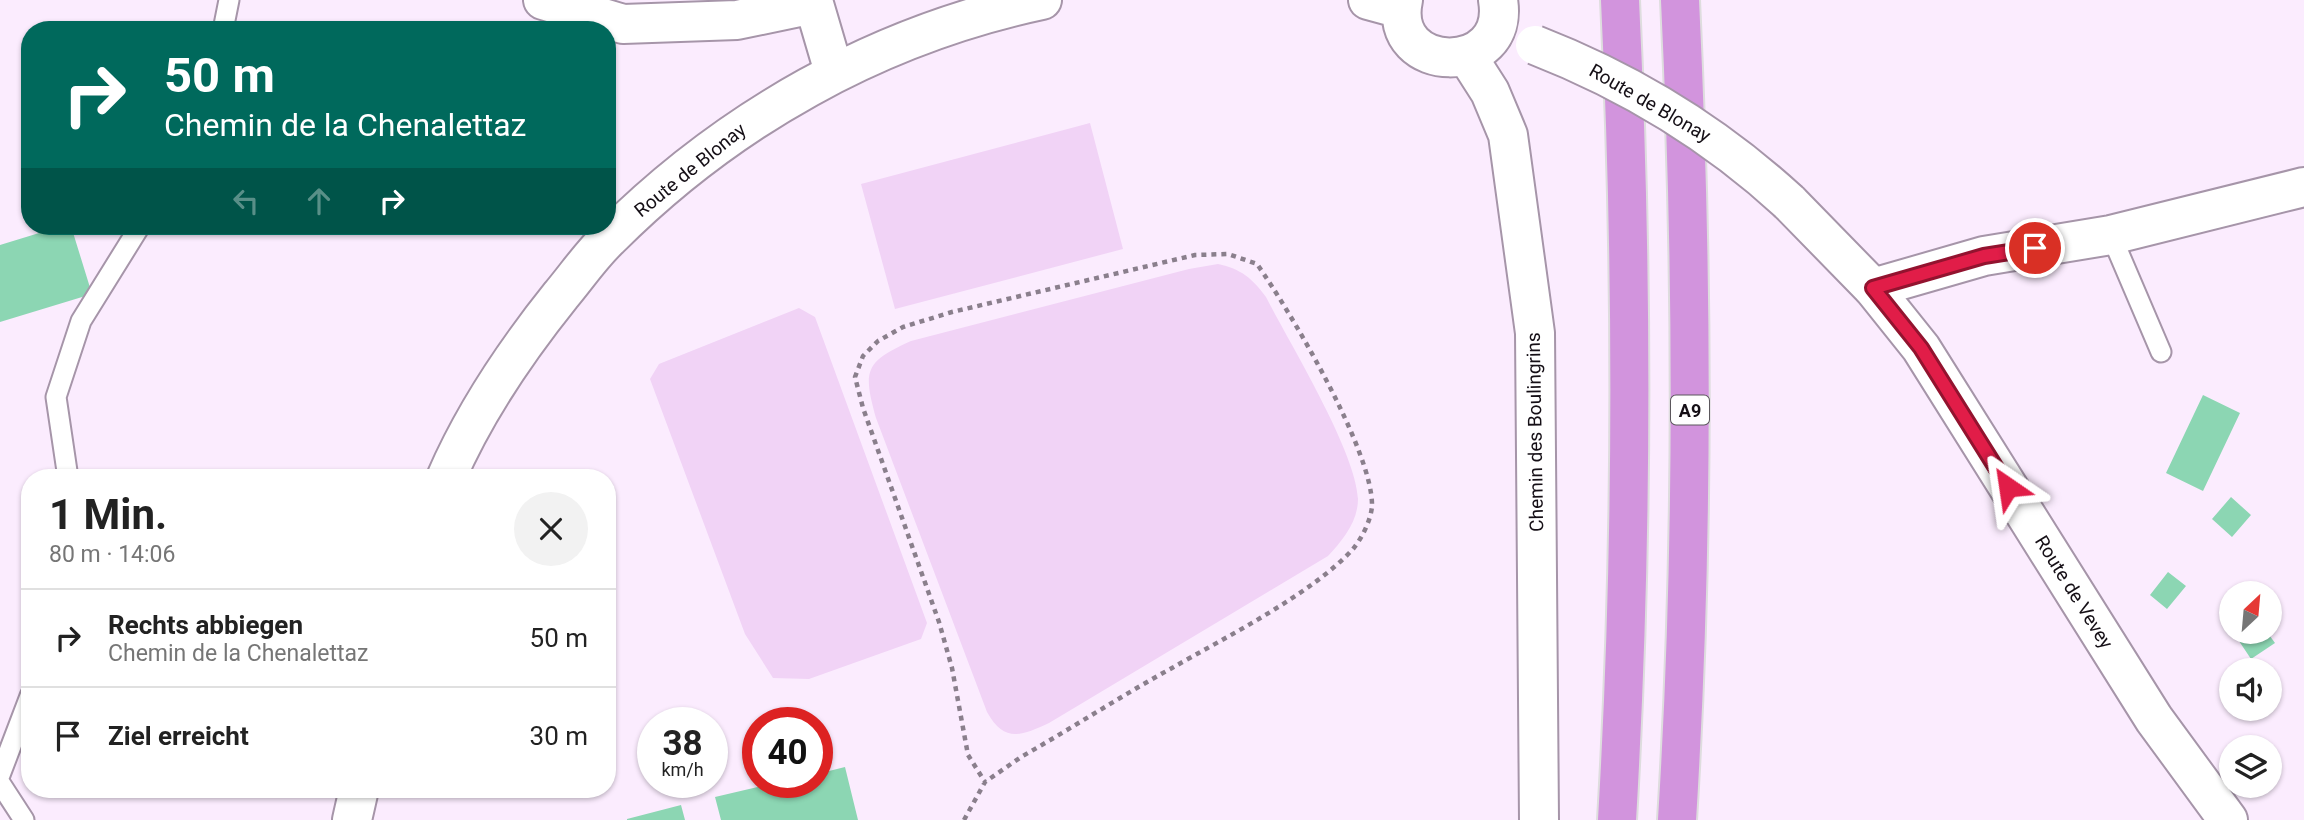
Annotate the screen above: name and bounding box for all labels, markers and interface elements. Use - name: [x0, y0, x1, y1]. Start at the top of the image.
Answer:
- text: 50 m: [164, 47, 275, 104]
- icon: right: [49, 49, 140, 140]
- street label: Route de Blonay: [1585, 59, 1715, 147]
- text: Chemin de la Chenalettaz: [164, 106, 526, 144]
- street label: Route de Blonay: [630, 118, 750, 222]
- icon: left: [227, 182, 265, 220]
- icon: ahead: [300, 182, 338, 220]
- icon: right: [373, 182, 411, 220]
- pin: [2005, 218, 2065, 278]
- icon: arrive: [2016, 229, 2054, 267]
- street label: Chemin des Boulingrins: [1522, 332, 1548, 532]
- road number: A9: [1671, 396, 1709, 424]
- position arrow: [1971, 450, 2045, 524]
- text: 1 Min.: [49, 490, 167, 539]
- button: close: [514, 492, 588, 566]
- street label: Route de Vevey: [2030, 531, 2118, 653]
- text: 80 m · 14:06: [49, 541, 175, 568]
- north arrow: [2219, 581, 2282, 644]
- map controls: [2219, 581, 2282, 798]
- text: Rechts abbiegen: [108, 610, 303, 640]
- icon: right: [49, 619, 87, 657]
- text: 50 m: [530, 623, 588, 653]
- text: Chemin de la Chenalettaz: [108, 640, 369, 667]
- button: sound: [2219, 658, 2282, 721]
- speed limit sign: 40: [742, 707, 833, 798]
- icon: arrive: [49, 717, 87, 755]
- text: Ziel erreicht: [108, 721, 249, 751]
- text: 30 m: [530, 721, 588, 751]
- text: 38: [662, 723, 703, 764]
- button: layers: [2219, 735, 2282, 798]
- text: km/h: [661, 759, 704, 780]

